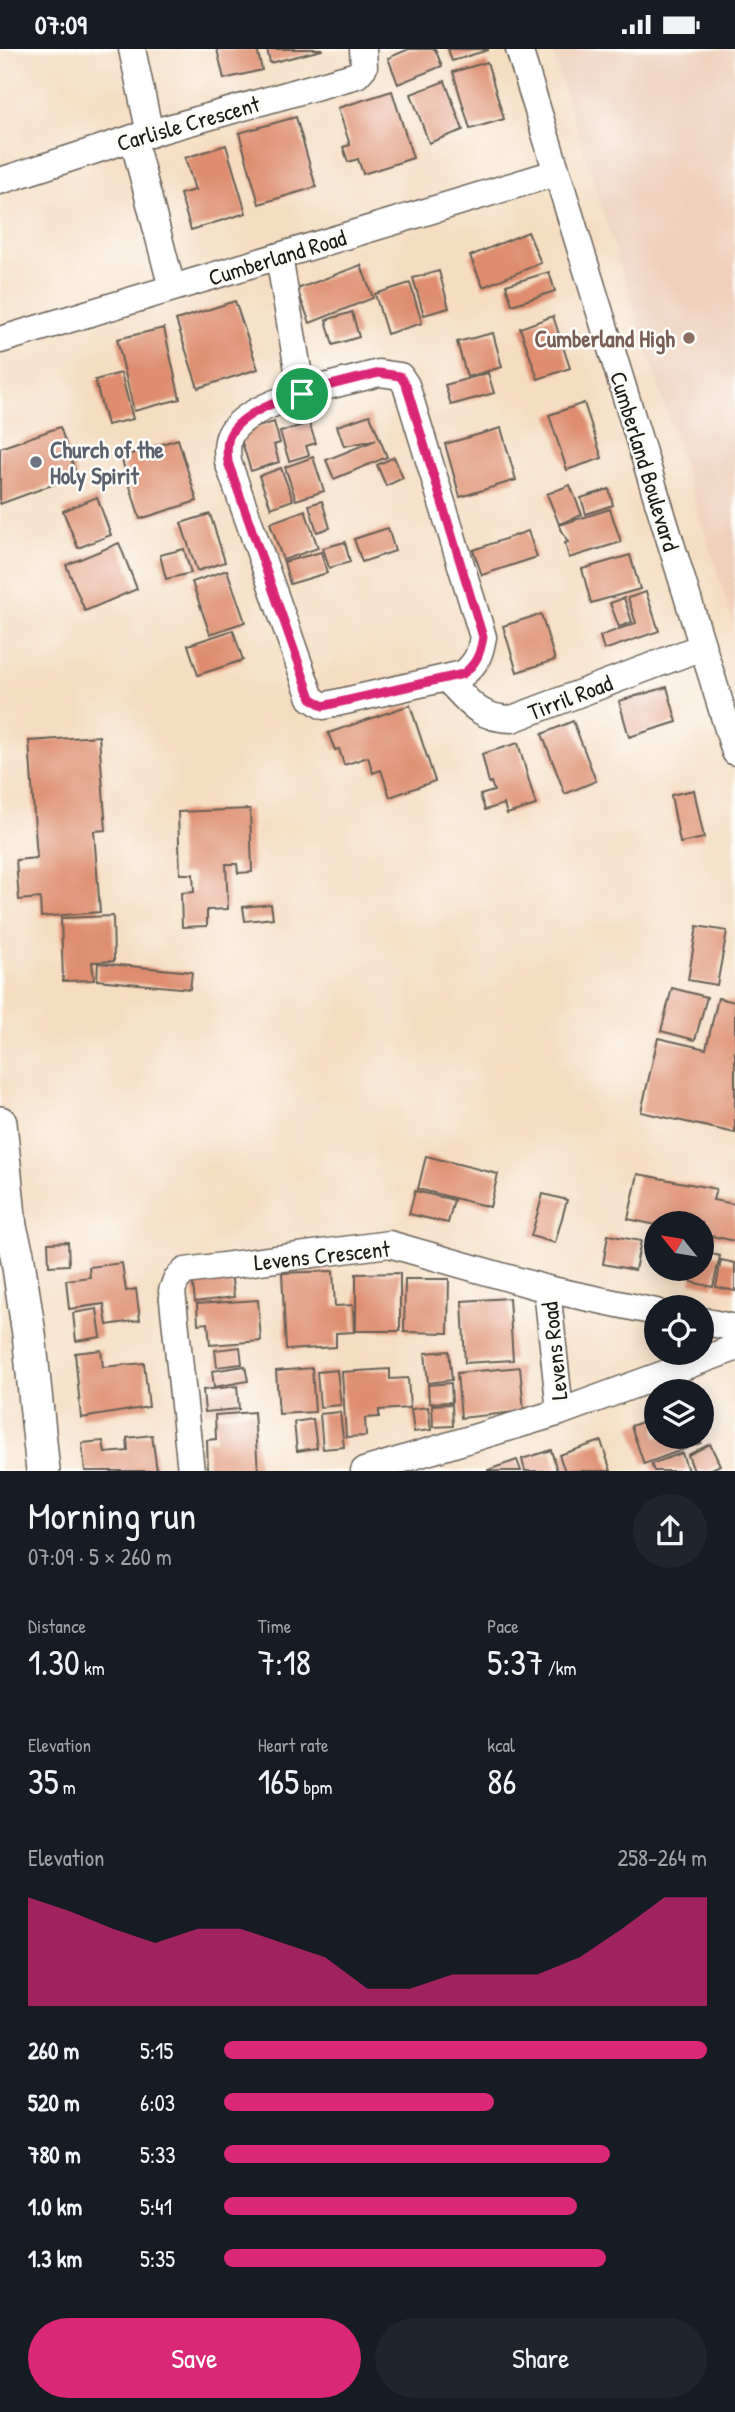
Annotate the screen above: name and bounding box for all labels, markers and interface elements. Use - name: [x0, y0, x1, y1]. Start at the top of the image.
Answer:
- text: 07:09: [35, 7, 87, 42]
- street label: Carlisle Crescent: [113, 88, 264, 158]
- street label: Cumberland Road: [204, 221, 350, 293]
- place label: Cumberland High: [534, 323, 675, 355]
- marker: Cumberland High: [681, 330, 697, 346]
- pin: [272, 364, 332, 424]
- street label: Cumberland Boulevard: [603, 367, 687, 555]
- icon: arrive: [283, 375, 321, 413]
- place label: Church of the Holy Spirit: [50, 434, 165, 492]
- marker: Church of the Holy Spirit: [28, 454, 44, 470]
- street label: Tirril Road: [523, 667, 617, 727]
- north arrow: [644, 1211, 714, 1281]
- map controls: [644, 1211, 714, 1449]
- street label: Levens Crescent: [253, 1232, 393, 1278]
- button: locate: [644, 1295, 714, 1365]
- street label: Levens Road: [533, 1300, 575, 1402]
- button: layers: [644, 1379, 714, 1449]
- text: Morning run: [28, 1489, 196, 1541]
- button: share: [633, 1494, 707, 1568]
- text: 07:09 · 5 × 260 m: [28, 1541, 172, 1572]
- text: Distance: [28, 1613, 86, 1639]
- text: Time: [258, 1613, 291, 1639]
- text: Pace: [487, 1613, 519, 1639]
- text: 1.30: [28, 1639, 80, 1686]
- text: 7:18: [258, 1639, 311, 1686]
- text: 5:37: [487, 1639, 543, 1686]
- text: km: [80, 1655, 105, 1681]
- text: /km: [543, 1655, 576, 1681]
- text: Elevation: [28, 1732, 91, 1758]
- text: Heart rate: [258, 1732, 329, 1758]
- text: kcal: [487, 1732, 515, 1758]
- text: 35: [28, 1758, 59, 1805]
- text: 165: [258, 1758, 299, 1805]
- text: 86: [487, 1758, 516, 1805]
- text: m: [59, 1774, 76, 1800]
- text: bpm: [299, 1774, 332, 1800]
- text: Elevation: [28, 1842, 104, 1873]
- text: 258–264 m: [617, 1842, 707, 1873]
- text: 260 m: [28, 2035, 79, 2066]
- text: 5:15: [140, 2035, 173, 2066]
- text: 520 m: [28, 2087, 80, 2118]
- text: 6:03: [140, 2087, 175, 2118]
- text: 780 m: [28, 2139, 81, 2170]
- text: 5:33: [140, 2139, 176, 2170]
- text: 1.0 km: [28, 2191, 82, 2222]
- text: 5:41: [140, 2191, 172, 2222]
- text: 1.3 km: [28, 2243, 82, 2274]
- text: 5:35: [140, 2243, 175, 2274]
- button: Save: [28, 2318, 361, 2398]
- button: Share: [375, 2318, 707, 2398]

